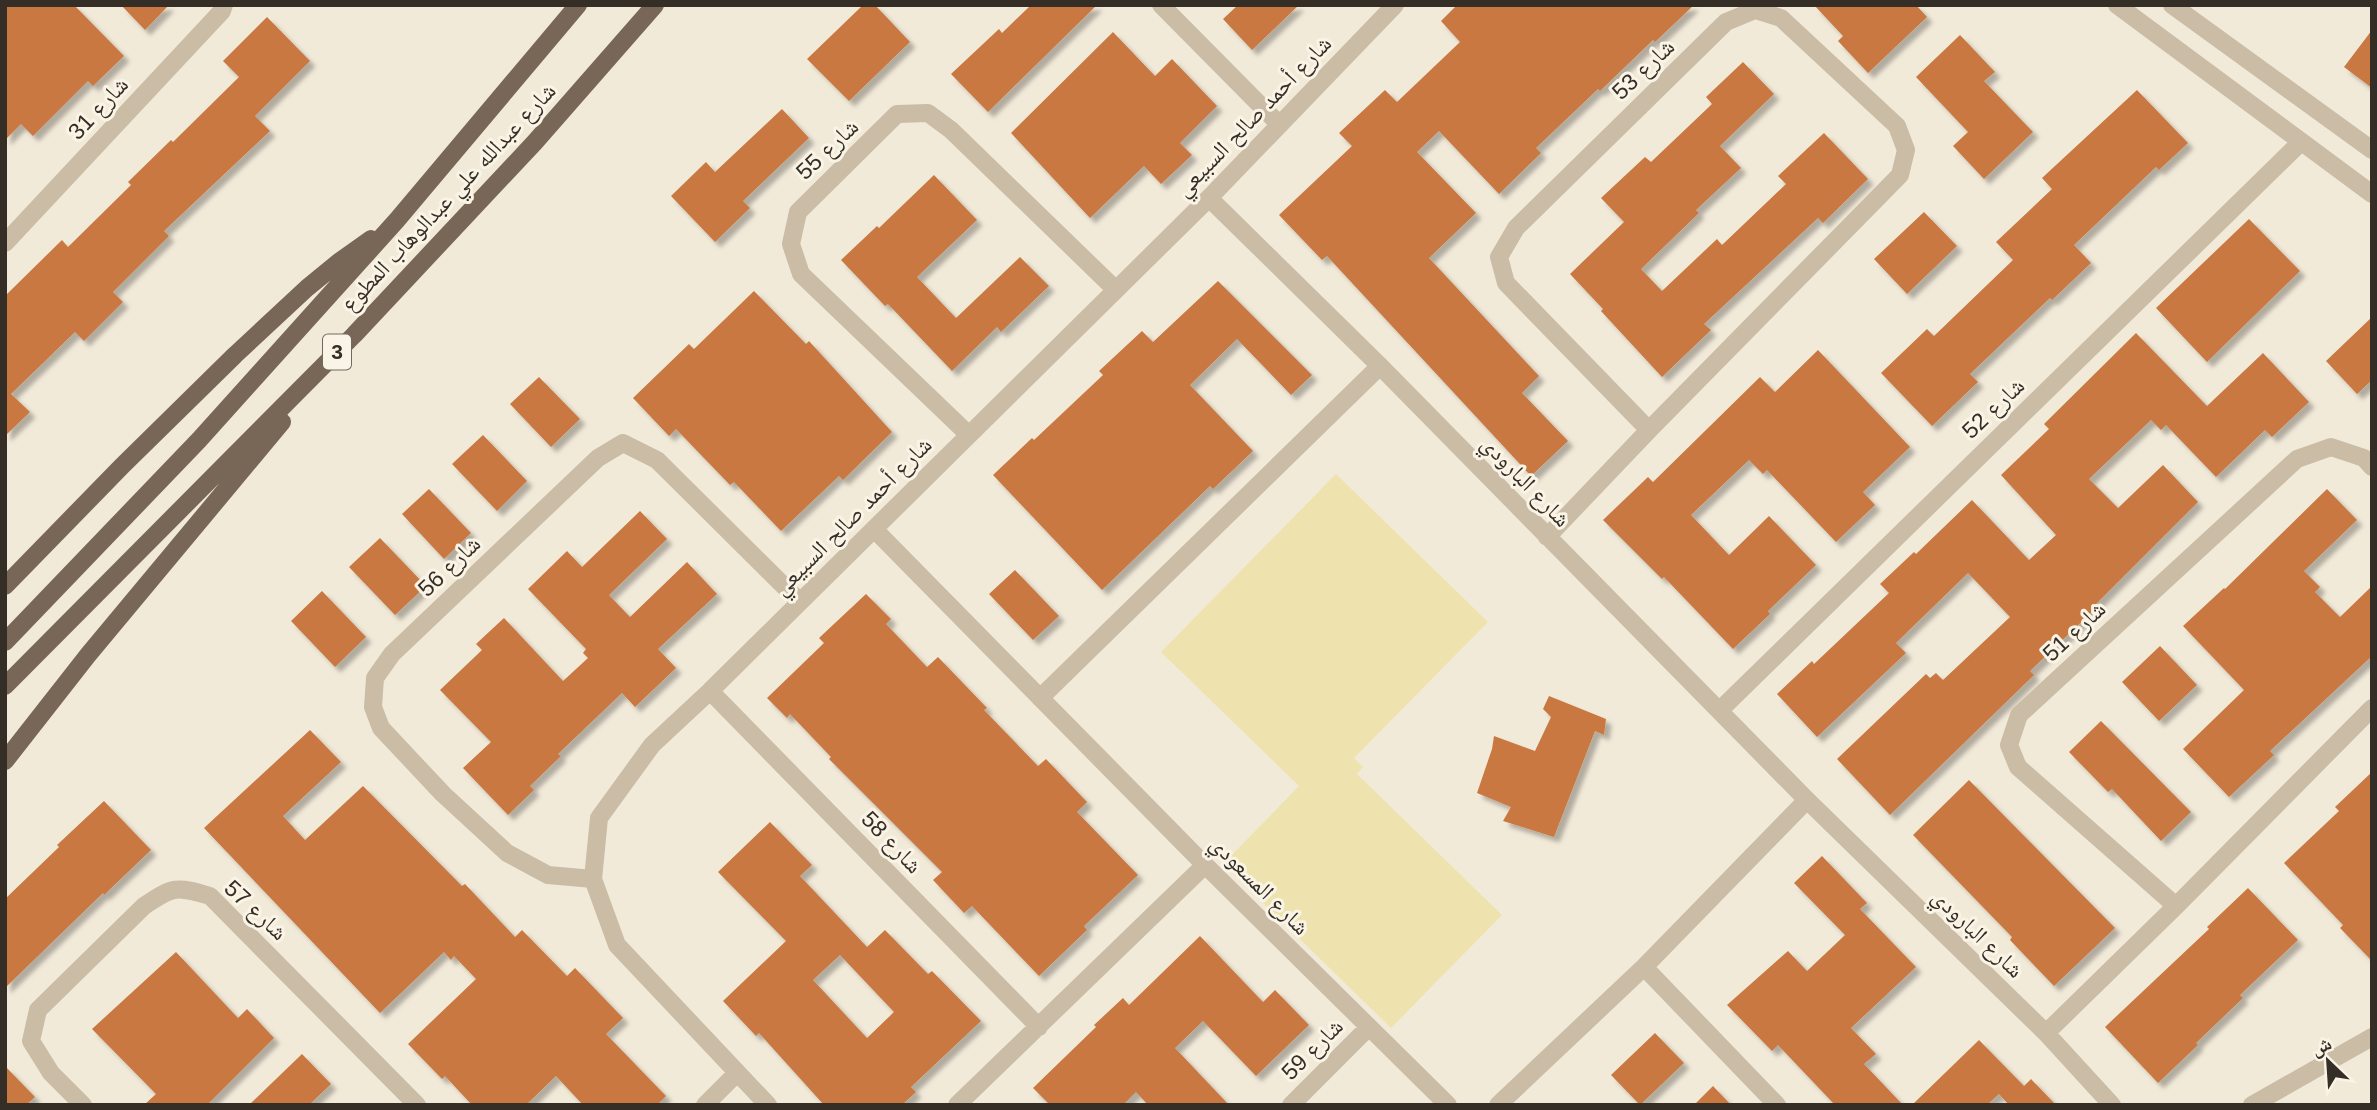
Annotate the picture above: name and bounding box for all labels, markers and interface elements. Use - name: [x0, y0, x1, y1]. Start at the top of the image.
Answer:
- street label: شارع أحمد صالح السبيعي: [1169, 30, 1341, 206]
- street label: شارع 53: [1607, 33, 1681, 106]
- street label: شارع 31: [63, 71, 135, 146]
- street label: شارع عبدالله علي عبدالوهاب المطوع: [335, 78, 565, 320]
- street label: شارع 55: [791, 113, 865, 186]
- road number: 3: [323, 334, 351, 370]
- street label: شارع 52: [1957, 372, 2031, 445]
- street label: شارع البارودي: [1472, 430, 1576, 536]
- street label: شارع أحمد صالح السبيعي: [767, 431, 941, 605]
- street label: شارع 56: [413, 530, 487, 603]
- street label: شارع 51: [2037, 596, 2112, 668]
- street label: شارع 58: [855, 806, 928, 880]
- street label: شارع المسعودي: [1201, 830, 1315, 944]
- street label: شارع 57: [218, 875, 293, 947]
- street label: شارع البارودي: [1923, 883, 2029, 987]
- street label: شارع 59: [1276, 1013, 1349, 1086]
- north arrow: [2293, 1026, 2363, 1096]
- text: ش: [2307, 1032, 2335, 1061]

